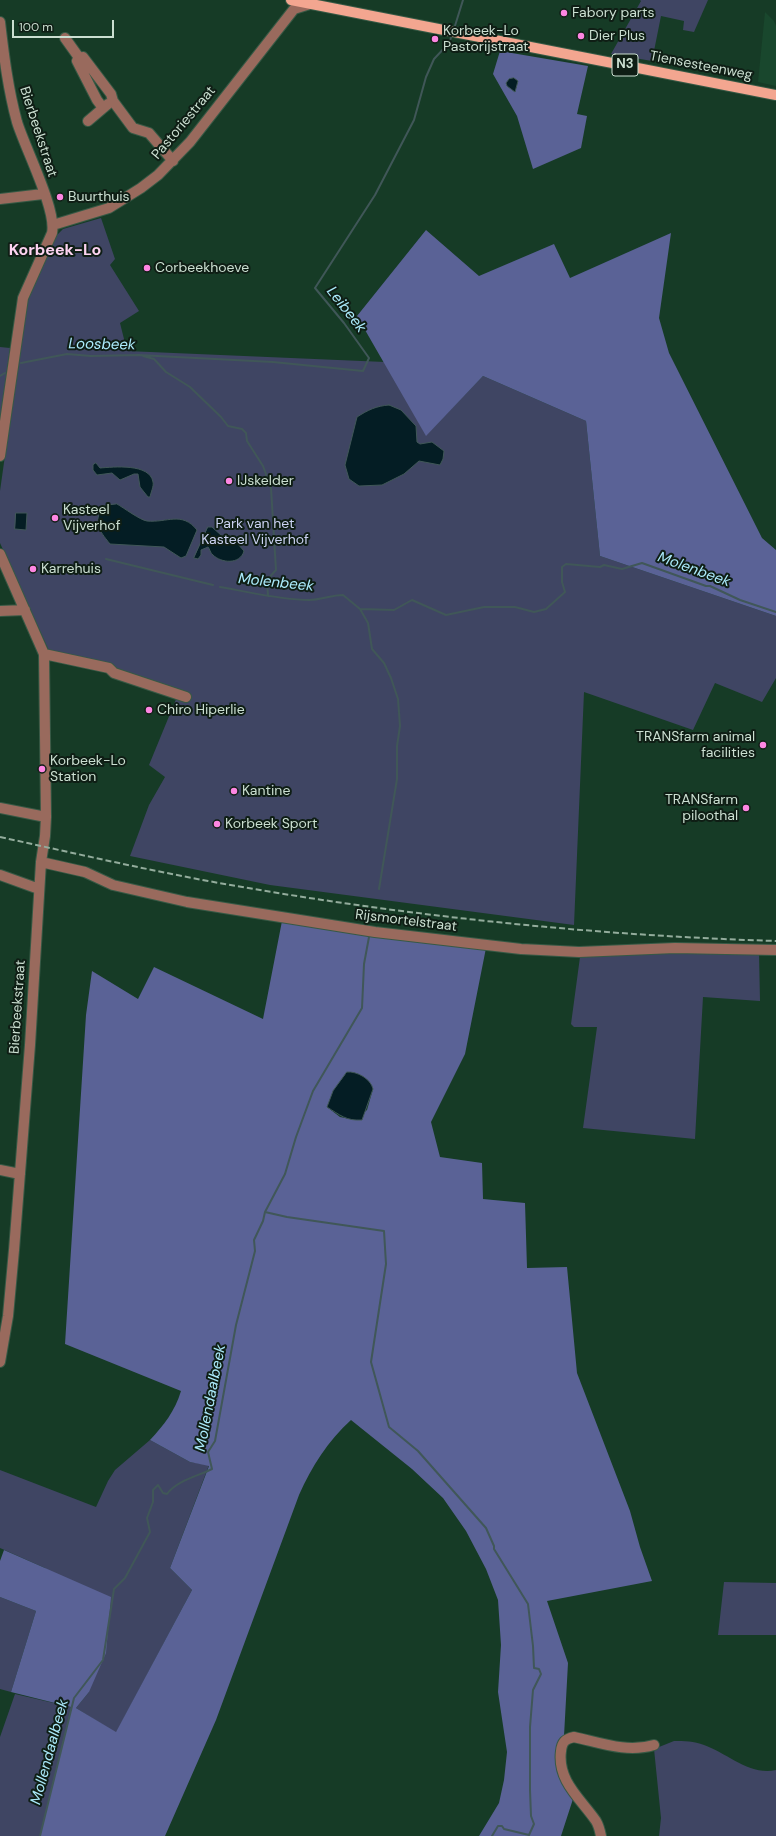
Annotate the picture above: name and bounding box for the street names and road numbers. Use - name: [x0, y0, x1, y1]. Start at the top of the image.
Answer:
- street label: Tiensesteenweg: [648, 48, 754, 84]
- road number: N3: [612, 54, 638, 76]
- street label: Pastoriestraat: [149, 83, 219, 163]
- street label: Bierbeekstraat: [15, 85, 61, 179]
- street label: Rijsmortelstraat: [354, 906, 458, 936]
- street label: Bierbeekstraat: [6, 959, 30, 1055]

